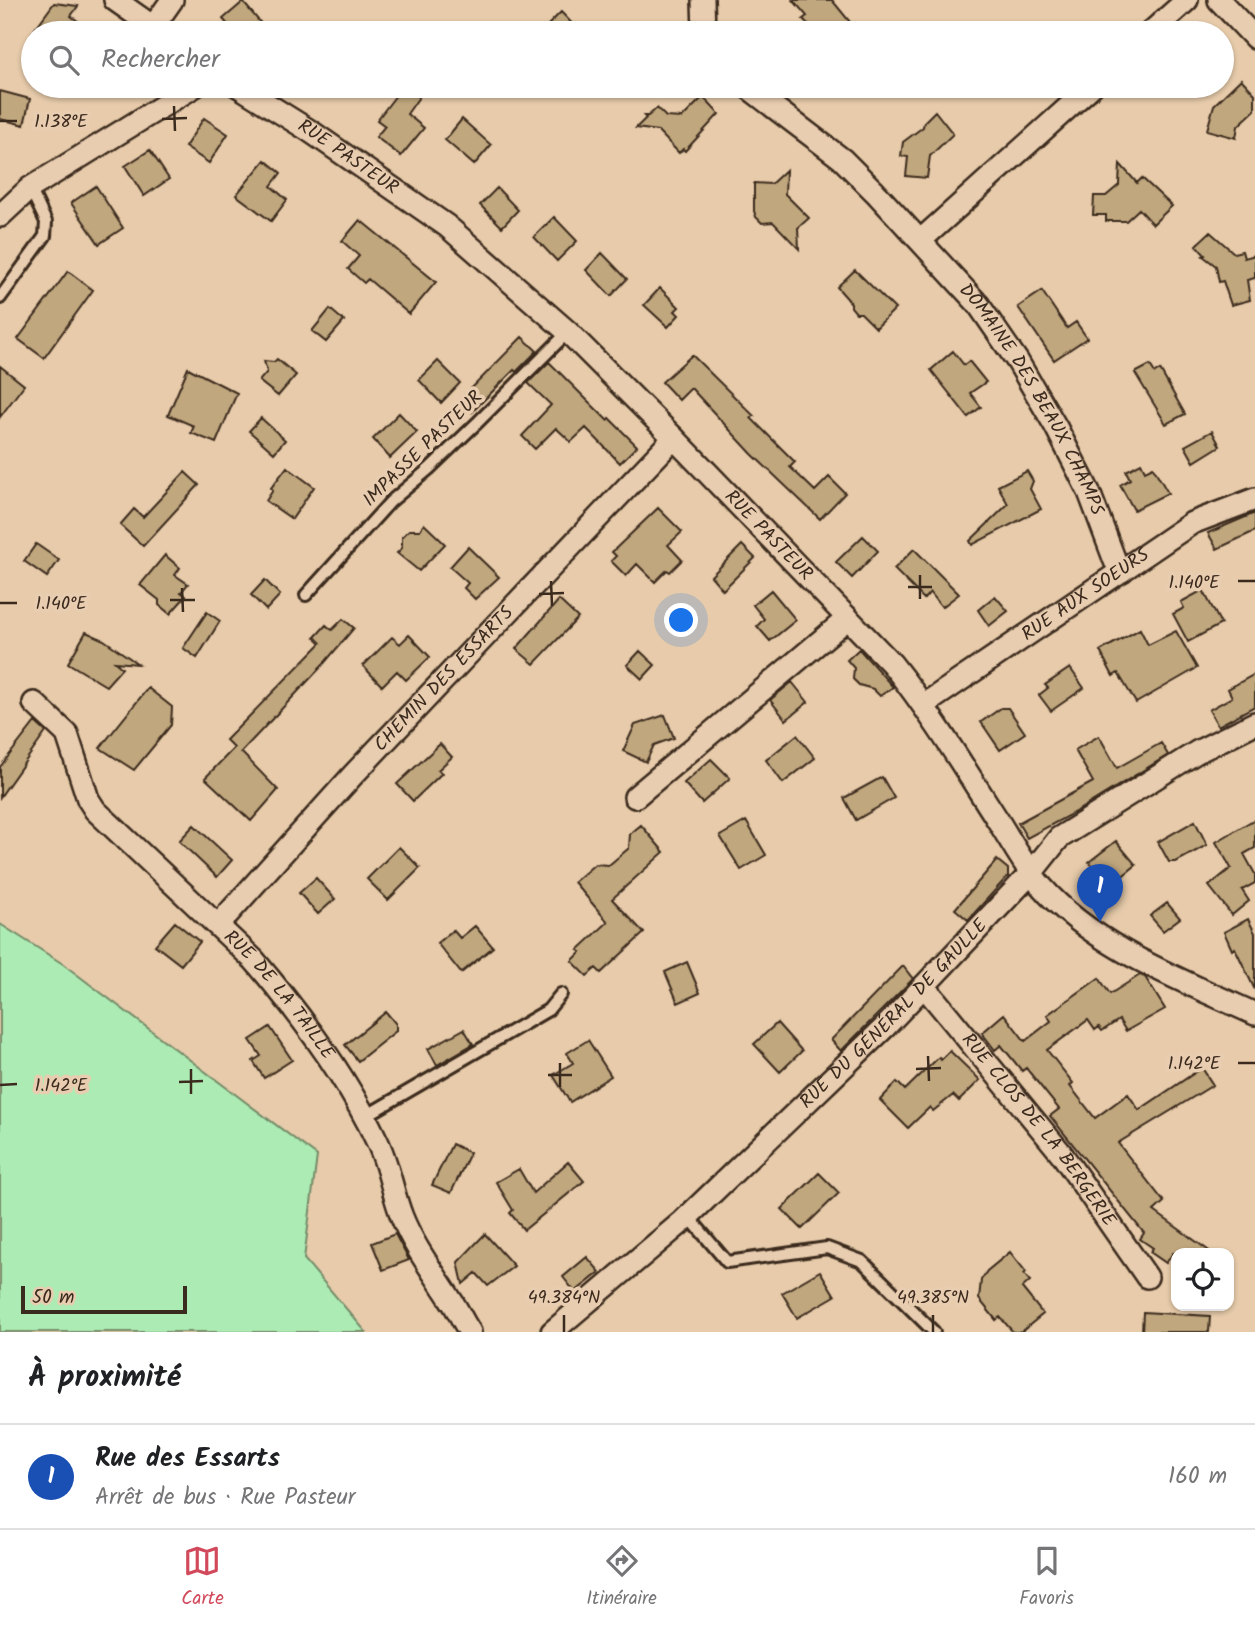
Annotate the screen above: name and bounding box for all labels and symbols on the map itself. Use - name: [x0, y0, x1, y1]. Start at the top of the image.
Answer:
- text: 1.138°E: [34, 108, 88, 137]
- street label: RUE PASTEUR: [292, 112, 404, 203]
- street label: DOMAINE DES BEAUX CHAMPS: [951, 277, 1111, 520]
- street label: IMPASSE PASTEUR: [356, 384, 490, 514]
- street label: RUE PASTEUR: [717, 483, 820, 588]
- street label: RUE AUX SOEURS: [1015, 541, 1156, 649]
- text: 1.140°E: [1168, 569, 1220, 598]
- text: 1.140°E: [35, 590, 87, 619]
- street label: CHEMIN DES ESSARTS: [367, 599, 521, 759]
- your location: [664, 603, 698, 637]
- pin: 1: [1077, 864, 1123, 922]
- street label: RUE DU GÉNÉRAL DE GAULLE: [793, 912, 996, 1116]
- street label: RUE DE LA TAILLE: [216, 923, 342, 1067]
- street label: RUE CLOS DE LA BERGERIE: [954, 1027, 1123, 1234]
- text: 1.142°E: [1168, 1050, 1221, 1079]
- text: 1.142°E: [35, 1072, 88, 1101]
- scale bar: [21, 1283, 187, 1315]
- text: 49.384°N: [528, 1284, 600, 1313]
- text: 49.385°N: [897, 1284, 969, 1313]

